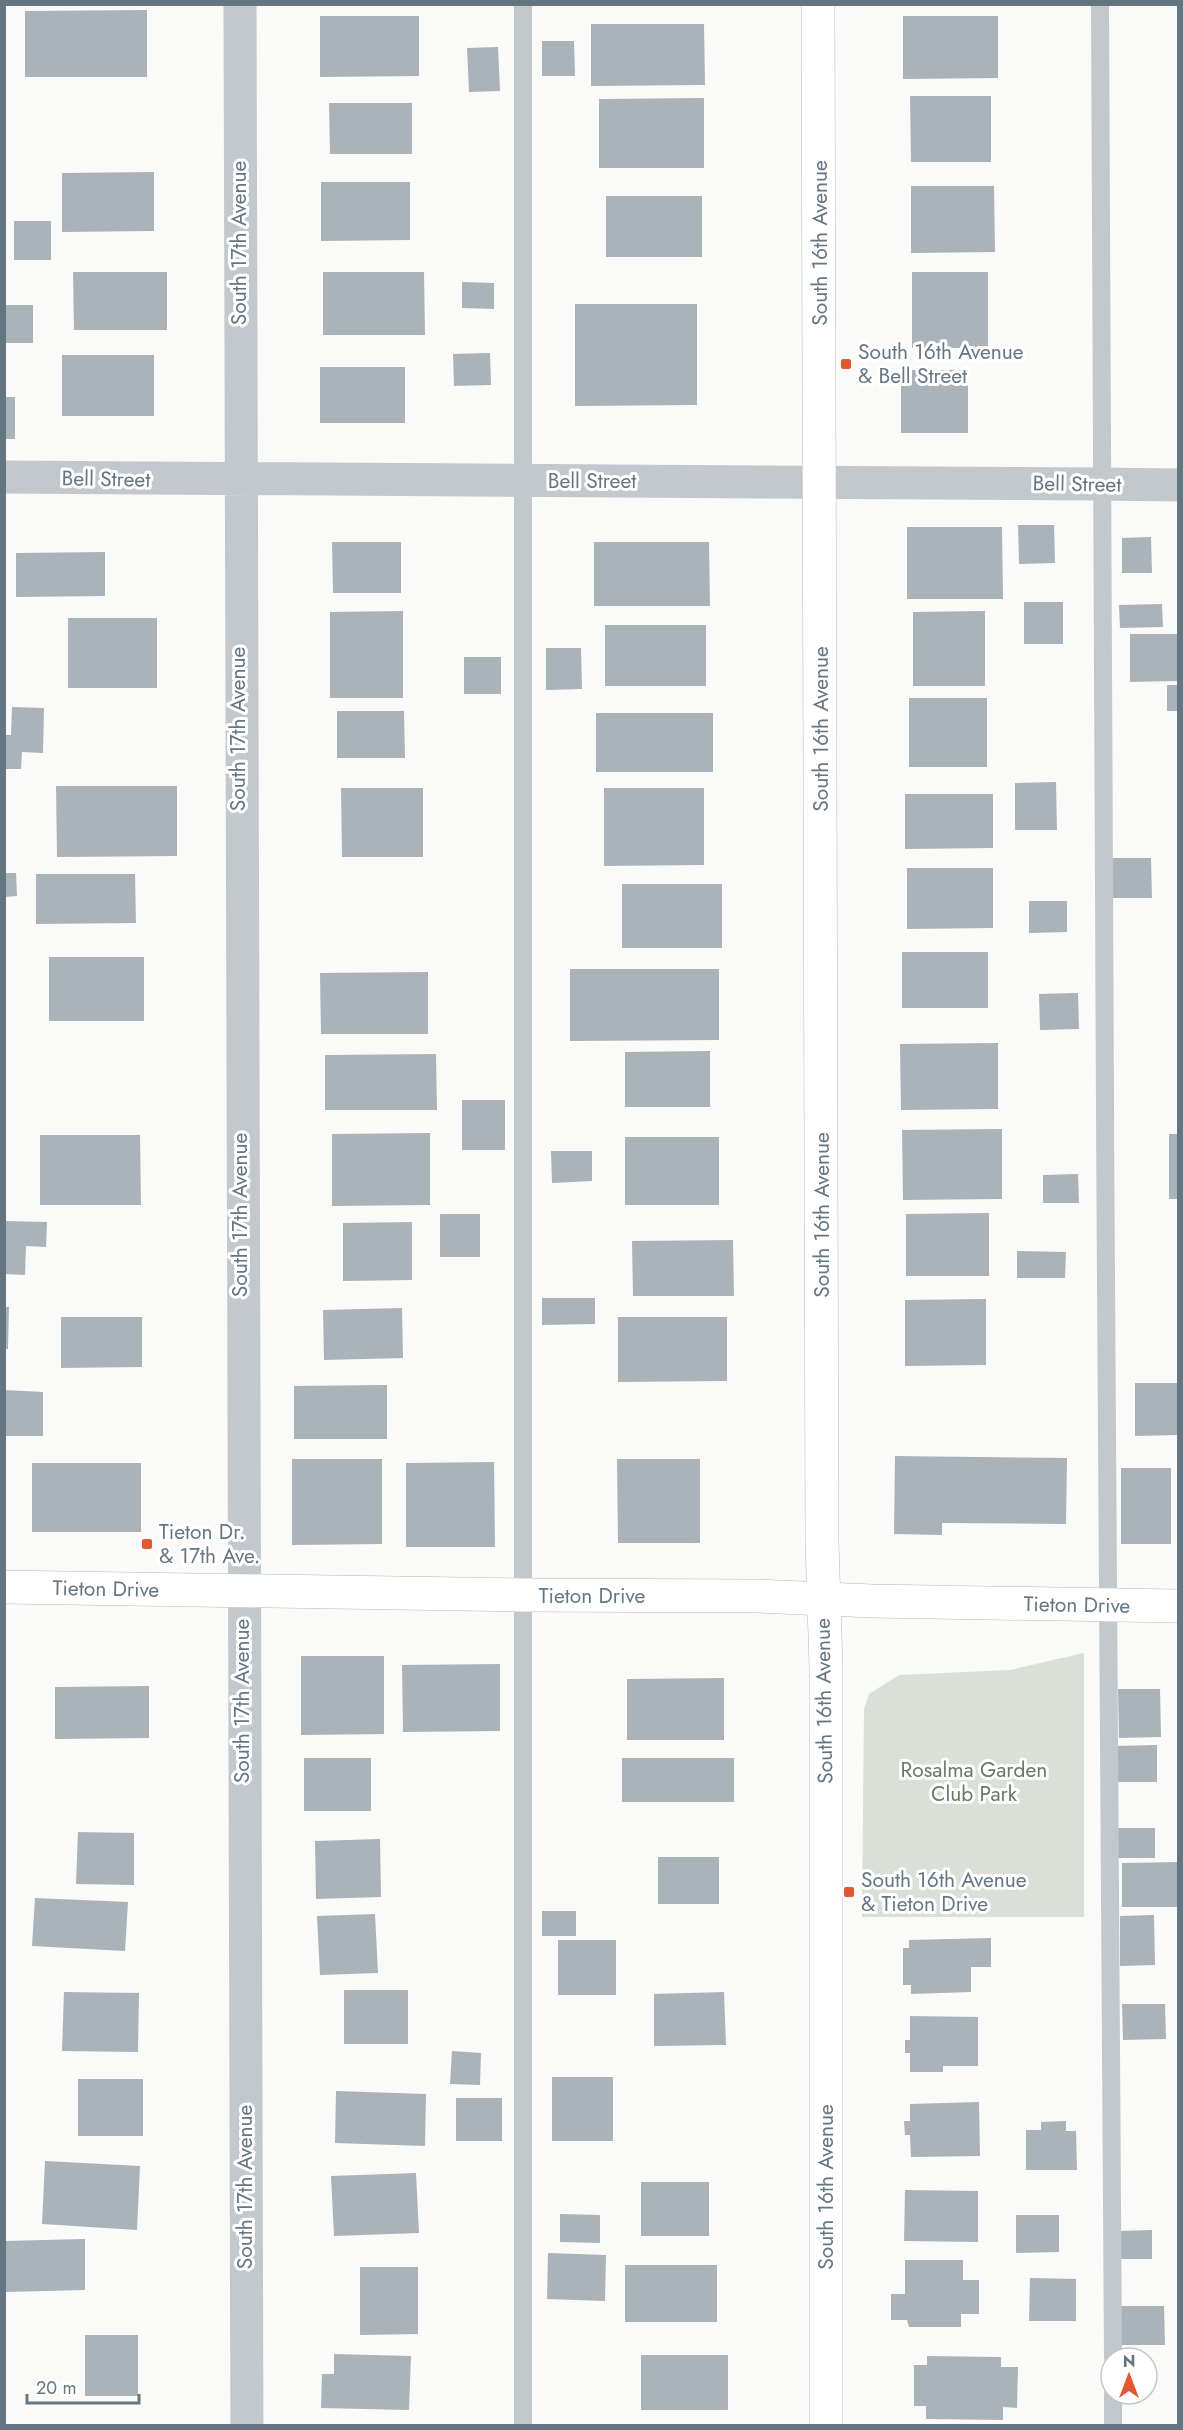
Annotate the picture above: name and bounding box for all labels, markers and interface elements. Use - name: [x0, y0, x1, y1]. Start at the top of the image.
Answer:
- street label: South 16th Avenue: [805, 160, 835, 326]
- street label: South 17th Avenue: [224, 161, 254, 325]
- place label: South 16th Avenue & Bell Street: [858, 337, 1024, 391]
- marker: South 16th Avenue & Bell Street: [839, 357, 853, 371]
- street label: Bell Street: [61, 463, 151, 495]
- street label: Bell Street: [548, 466, 636, 496]
- street label: Bell Street: [1032, 468, 1122, 500]
- street label: South 16th Avenue: [806, 646, 836, 812]
- street label: South 17th Avenue: [223, 647, 253, 811]
- street label: South 16th Avenue: [807, 1132, 837, 1298]
- street label: South 17th Avenue: [225, 1133, 255, 1297]
- place label: Tieton Dr. & 17th Ave.: [159, 1517, 260, 1571]
- marker: Tieton Dr. & 17th Ave.: [140, 1537, 154, 1551]
- street label: Tieton Drive: [52, 1573, 160, 1605]
- street label: Tieton Drive: [539, 1581, 645, 1611]
- street label: Tieton Drive: [1023, 1589, 1131, 1621]
- street label: South 16th Avenue: [808, 1618, 840, 1784]
- street label: South 17th Avenue: [227, 1619, 257, 1783]
- park label: Rosalma Garden Club Park: [901, 1755, 1047, 1809]
- place label: South 16th Avenue & Tieton Drive: [861, 1865, 1027, 1919]
- marker: South 16th Avenue & Tieton Drive: [842, 1885, 856, 1899]
- street label: South 16th Avenue: [811, 2104, 841, 2270]
- street label: South 17th Avenue: [230, 2105, 260, 2269]
- north arrow: [1099, 2346, 1159, 2406]
- text: N: [1123, 2350, 1135, 2373]
- scale bar: [27, 2367, 140, 2405]
- text: 20 m: [36, 2375, 76, 2401]

